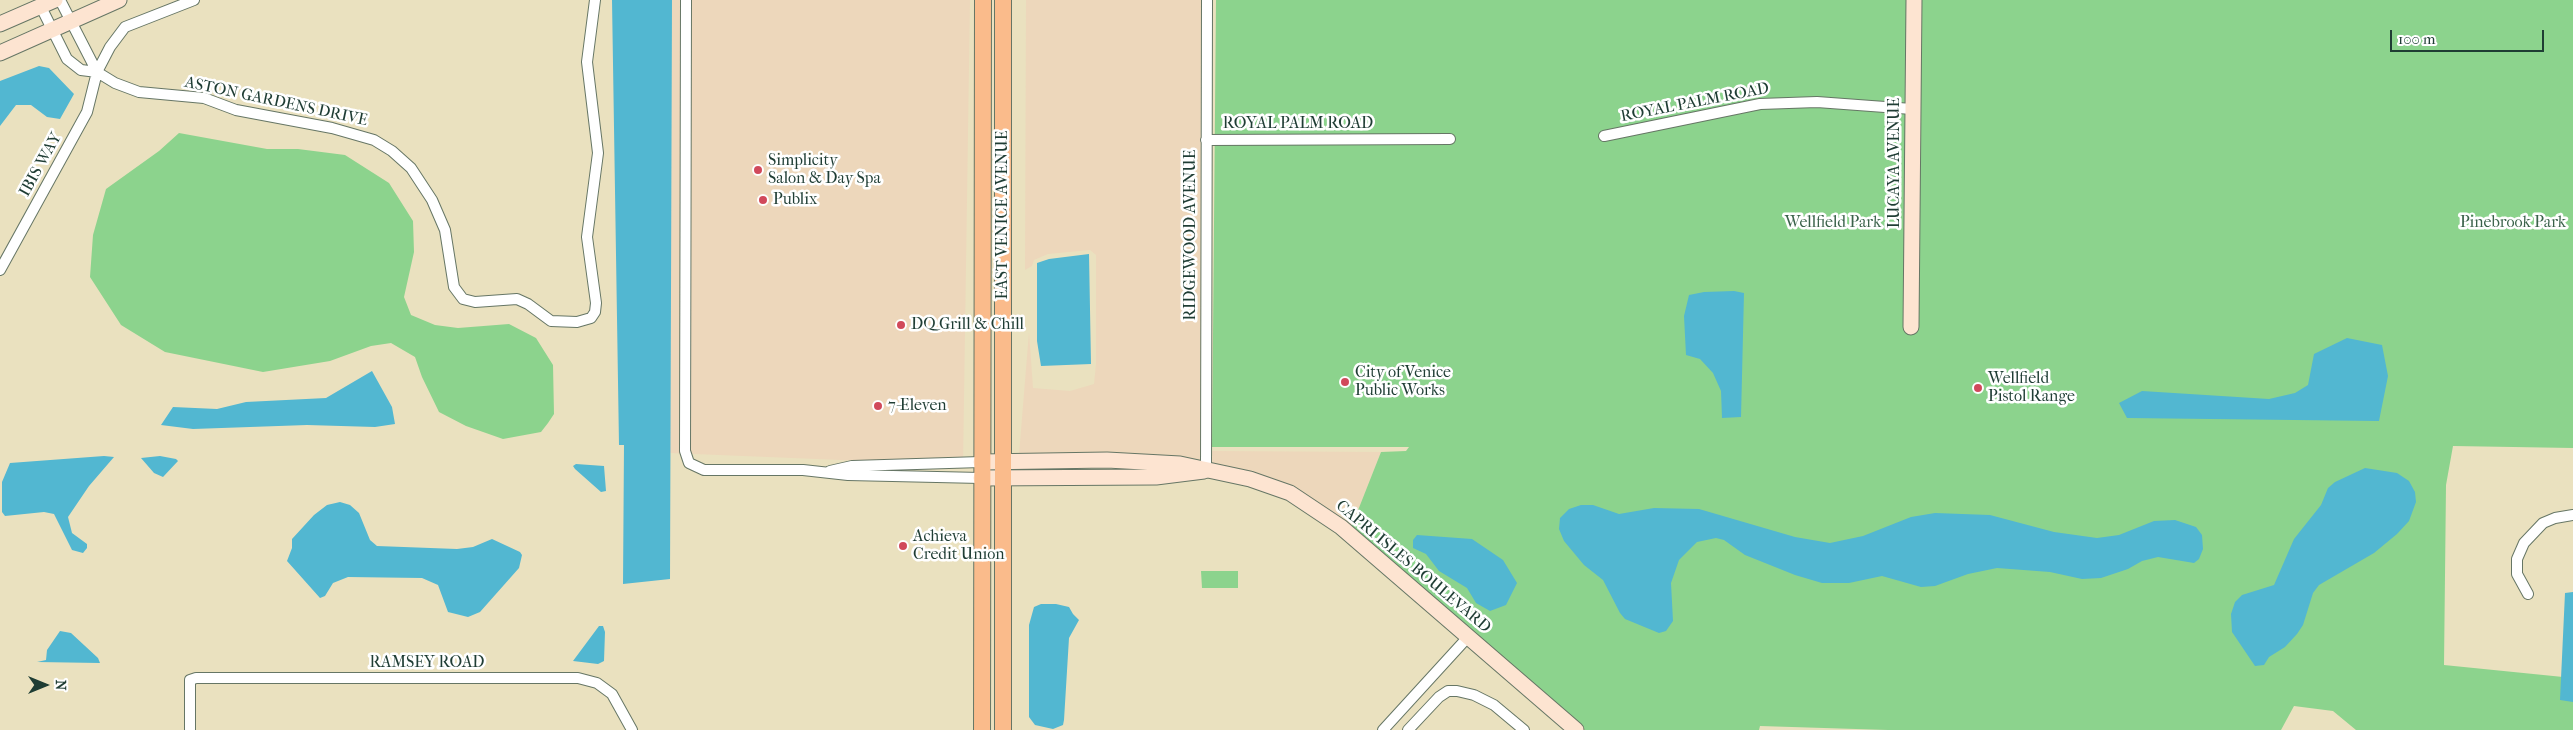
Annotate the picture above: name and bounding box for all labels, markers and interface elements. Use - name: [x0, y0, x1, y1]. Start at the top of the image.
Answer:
- scale bar: [2393, 20, 2547, 52]
- text: 100 m: [2398, 30, 2436, 48]
- street label: ASTON GARDENS DRIVE: [183, 73, 369, 131]
- street label: ROYAL PALM ROAD: [1619, 79, 1771, 127]
- street label: LUCAYA AVENUE: [1885, 98, 1905, 228]
- street label: ROYAL PALM ROAD: [1223, 114, 1373, 134]
- street label: IBIS WAY: [16, 130, 66, 200]
- street label: EAST VENICE AVENUE: [993, 131, 1013, 299]
- street label: RIDGEWOOD AVENUE: [1181, 149, 1201, 321]
- place label: Simplicity Salon & Day Spa: [768, 151, 881, 189]
- marker: Simplicity Salon & Day Spa: [752, 164, 764, 176]
- place label: Publix: [773, 190, 817, 210]
- marker: Publix: [757, 194, 769, 206]
- park label: Wellfield Park: [1785, 213, 1881, 233]
- park label: Pinebrook Park: [2460, 213, 2566, 233]
- place label: DQ Grill & Chill: [911, 315, 1024, 335]
- marker: DQ Grill & Chill: [895, 319, 907, 331]
- place label: City of Venice Public Works: [1355, 363, 1451, 401]
- place label: Wellfield Pistol Range: [1988, 369, 2075, 407]
- marker: City of Venice Public Works: [1339, 376, 1351, 388]
- marker: Wellfield Pistol Range: [1972, 382, 1984, 394]
- place label: 7-Eleven: [888, 396, 947, 416]
- marker: 7-Eleven: [872, 400, 884, 412]
- street label: CAPRI ISLES BOULEVARD: [1332, 497, 1494, 637]
- place label: Achieva Credit Union: [913, 527, 1004, 565]
- marker: Achieva Credit Union: [897, 540, 909, 552]
- street label: RAMSEY ROAD: [369, 653, 485, 673]
- north arrow: [20, 660, 70, 710]
- text: N: [52, 680, 69, 690]

